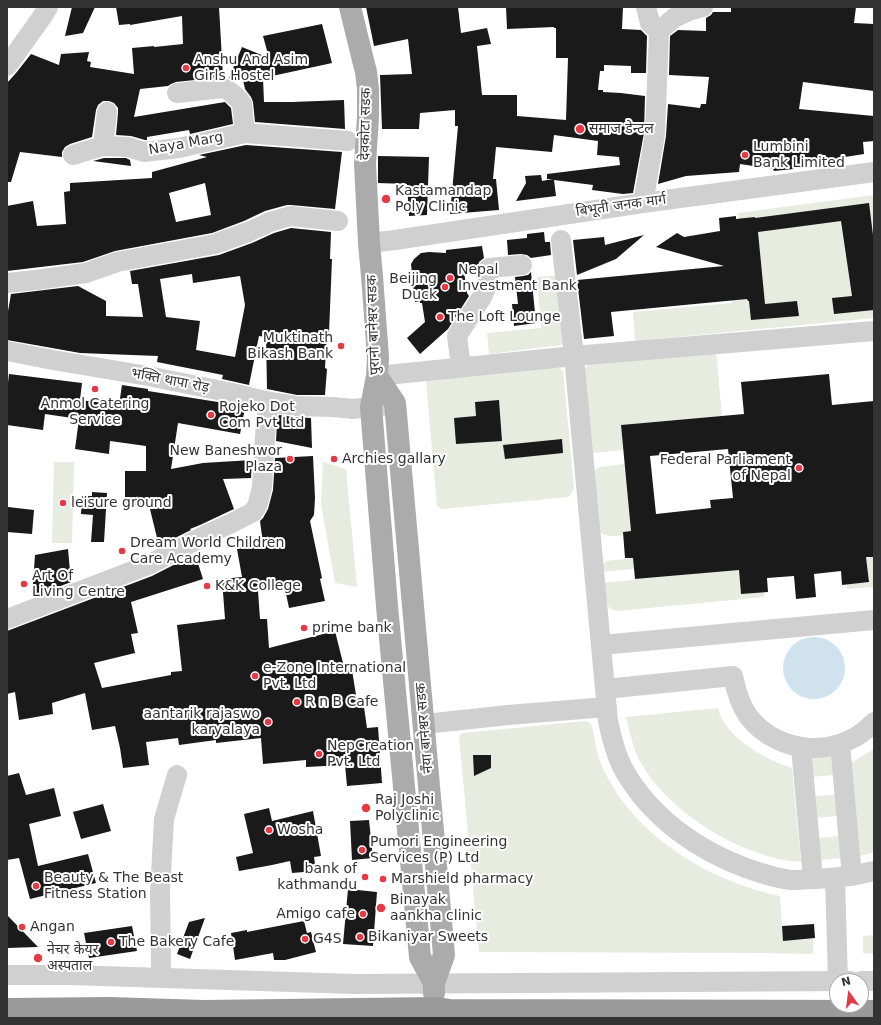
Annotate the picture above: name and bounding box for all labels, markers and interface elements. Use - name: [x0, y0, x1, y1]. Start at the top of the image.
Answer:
- place label: Anshu And Asim Girls Hostel: [194, 52, 308, 84]
- marker: Anshu And Asim Girls Hostel: [181, 63, 191, 73]
- street label: देवकोटा सडक: [357, 88, 375, 160]
- place label: समाज डेन्टल: [589, 121, 654, 137]
- marker: समाज डेन्टल: [574, 123, 586, 135]
- street label: Naya Marg: [147, 129, 225, 159]
- place label: Lumbini Bank Limited: [753, 139, 845, 172]
- marker: Lumbini Bank Limited: [740, 150, 750, 160]
- place label: Kastamandap Poly Clinic: [395, 183, 491, 216]
- street label: बिभूती जनक मार्ग: [575, 191, 667, 221]
- marker: Kastamandap Poly Clinic: [380, 193, 392, 205]
- place label: Nepal Investment Bank: [458, 262, 577, 294]
- place label: Beijing Duck: [389, 271, 437, 304]
- marker: Nepal Investment Bank: [445, 273, 455, 283]
- street label: पुरानो बानेश्वर सडक: [364, 275, 384, 375]
- marker: Beijing Duck: [440, 282, 450, 292]
- place label: The Loft Lounge: [448, 309, 561, 325]
- marker: The Loft Lounge: [435, 312, 445, 322]
- place label: Muktinath Bikash Bank: [247, 330, 333, 362]
- marker: Muktinath Bikash Bank: [336, 341, 346, 351]
- street label: भक्ति थापा रोड़: [130, 365, 210, 397]
- marker: Anmol Catering Service: [90, 384, 100, 394]
- place label: Anmol Catering Service: [41, 396, 149, 428]
- place label: Rojeko Dot Com Pvt Ltd: [219, 399, 304, 432]
- marker: Rojeko Dot Com Pvt Ltd: [206, 410, 216, 420]
- place label: New Baneshwor Plaza: [169, 443, 282, 476]
- place label: Archies gallary: [342, 451, 446, 467]
- place label: Federal Parliament of Nepal: [660, 452, 791, 484]
- marker: New Baneshwor Plaza: [285, 454, 295, 464]
- marker: Archies gallary: [329, 454, 339, 464]
- marker: Federal Parliament of Nepal: [794, 463, 804, 473]
- place label: leisure ground: [71, 495, 172, 511]
- marker: leisure ground: [58, 498, 68, 508]
- place label: Dream World Children Care Academy: [130, 535, 284, 568]
- marker: Dream World Children Care Academy: [117, 546, 127, 556]
- place label: Art Of Living Centre: [32, 568, 125, 600]
- place label: K&K College: [215, 578, 301, 594]
- marker: Art Of Living Centre: [19, 579, 29, 589]
- marker: K&K College: [202, 581, 212, 591]
- place label: prime bank: [312, 620, 392, 636]
- marker: prime bank: [299, 623, 309, 633]
- place label: e-Zone International Pvt. Ltd: [263, 660, 406, 692]
- marker: e-Zone International Pvt. Ltd: [250, 671, 260, 681]
- street label: नँया बानेश्वर सडक: [413, 682, 437, 774]
- place label: R n B Cafe: [305, 694, 378, 710]
- marker: R n B Cafe: [292, 697, 302, 707]
- place label: aantarik rajaswo karyalaya: [144, 706, 260, 738]
- marker: aantarik rajaswo karyalaya: [263, 717, 273, 727]
- place label: NepCreation Pvt. Ltd: [327, 738, 414, 770]
- marker: NepCreation Pvt. Ltd: [314, 749, 324, 759]
- place label: Raj Joshi Polyclinic: [375, 792, 440, 824]
- marker: Raj Joshi Polyclinic: [360, 802, 372, 814]
- place label: Wosha: [277, 822, 323, 838]
- marker: Wosha: [264, 825, 274, 835]
- place label: Pumori Engineering Services (P) Ltd: [370, 834, 507, 866]
- marker: Pumori Engineering Services (P) Ltd: [357, 845, 367, 855]
- place label: bank of kathmandu: [277, 861, 357, 894]
- place label: Beauty & The Beast Fitness Station: [44, 870, 183, 902]
- place label: Marshield pharmacy: [391, 871, 533, 887]
- marker: bank of kathmandu: [360, 872, 370, 882]
- marker: Marshield pharmacy: [378, 874, 388, 884]
- marker: Beauty & The Beast Fitness Station: [31, 881, 41, 891]
- place label: Binayak aankha clinic: [390, 892, 482, 924]
- marker: Binayak aankha clinic: [375, 902, 387, 914]
- place label: Amigo cafe: [276, 906, 355, 922]
- marker: Amigo cafe: [358, 909, 368, 919]
- place label: Angan: [30, 919, 75, 935]
- marker: Angan: [17, 922, 27, 932]
- place label: Bikaniyar Sweets: [368, 929, 488, 945]
- place label: G4S: [313, 931, 342, 947]
- marker: Bikaniyar Sweets: [355, 932, 365, 942]
- place label: The Bakery Cafe: [119, 934, 234, 950]
- marker: G4S: [300, 934, 310, 944]
- marker: The Bakery Cafe: [106, 937, 116, 947]
- place label: नेचर केयर अस्पताल: [47, 942, 98, 974]
- marker: नेचर केयर अस्पताल: [32, 952, 44, 964]
- north arrow: [829, 973, 869, 1013]
- text: N: [840, 974, 852, 989]

